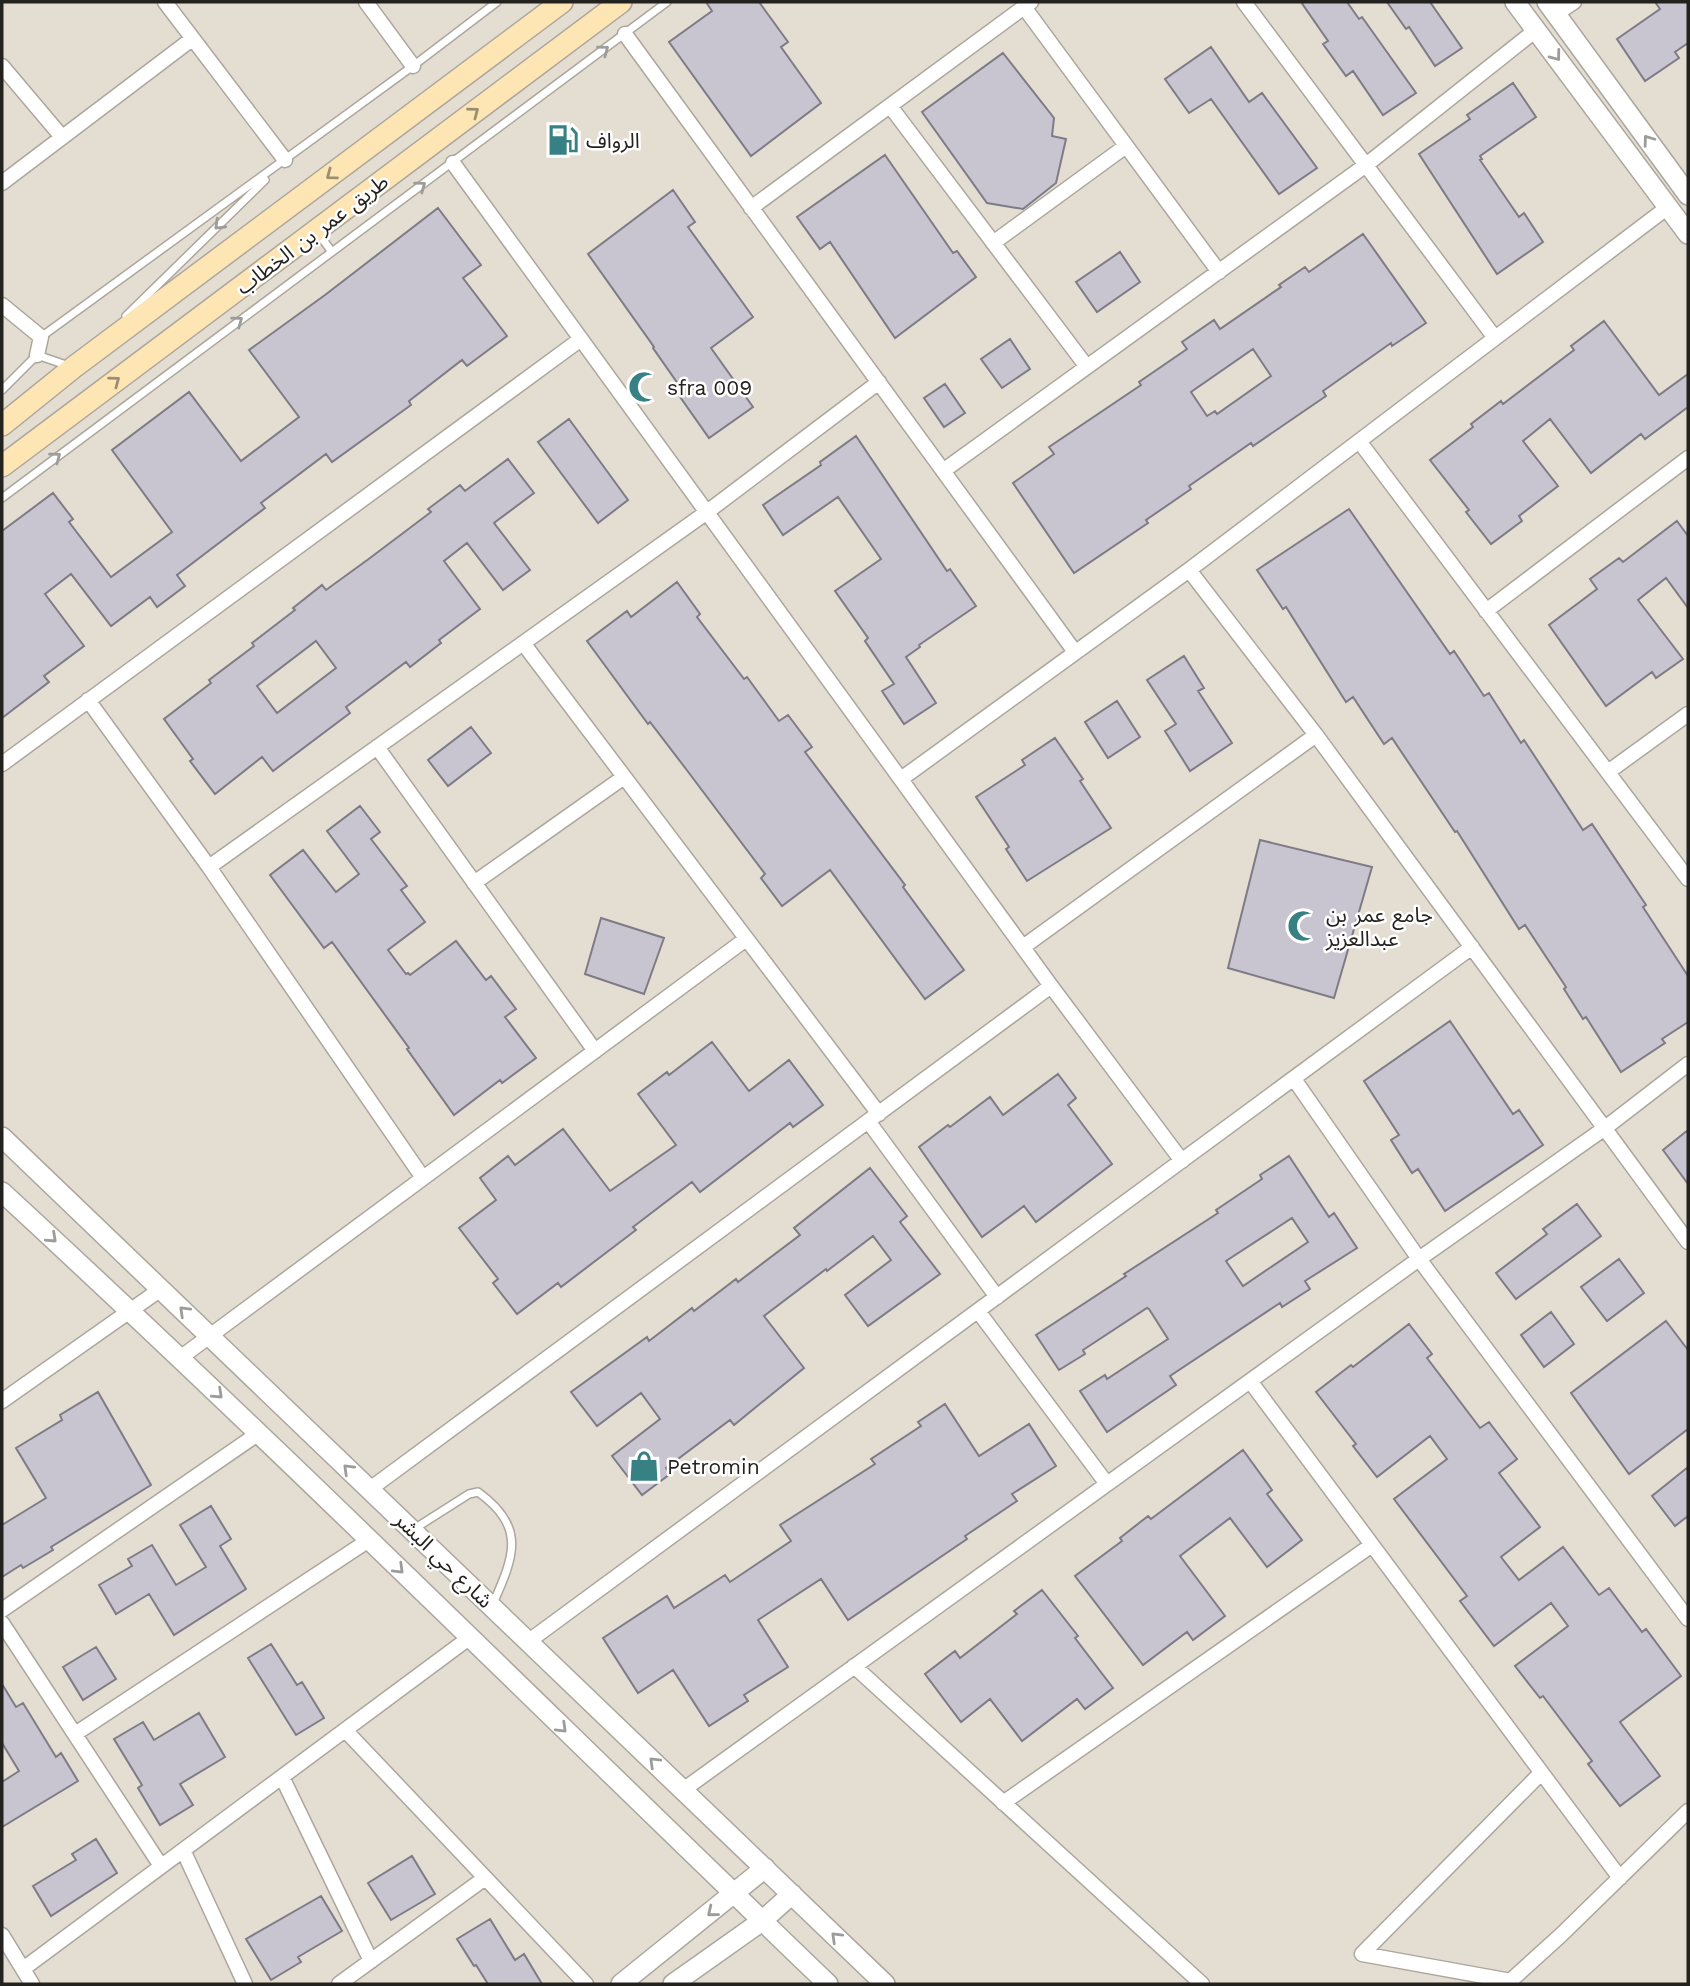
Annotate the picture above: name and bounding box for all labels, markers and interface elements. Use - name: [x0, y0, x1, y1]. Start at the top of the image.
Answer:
- one-way arrow: [596, 45, 609, 58]
- one-way arrow: [1548, 49, 1560, 61]
- one-way arrow: [466, 108, 479, 121]
- fuel station icon: الرواف: [546, 123, 580, 157]
- place label: الرواف: [586, 128, 640, 153]
- one-way arrow: [1644, 135, 1656, 148]
- one-way arrow: [326, 167, 339, 179]
- street label: طريق عمر بن الخطاب: [231, 169, 394, 300]
- one-way arrow: [414, 181, 426, 194]
- one-way arrow: [214, 217, 227, 230]
- one-way arrow: [231, 316, 243, 329]
- mosque icon: sfra 009: [627, 370, 661, 404]
- place label: sfra 009: [667, 375, 752, 400]
- one-way arrow: [108, 377, 120, 389]
- one-way arrow: [48, 452, 61, 465]
- place label: جامع عمر بن عبدالعزيز: [1325, 902, 1433, 951]
- mosque icon: جامع عمر بن عبدالعزيز: [1286, 909, 1320, 943]
- one-way arrow: [44, 1230, 57, 1243]
- one-way arrow: [179, 1307, 192, 1320]
- one-way arrow: [210, 1385, 223, 1398]
- shop icon: Petromin: [627, 1449, 661, 1483]
- place label: Petromin: [667, 1454, 760, 1479]
- one-way arrow: [344, 1464, 357, 1477]
- street label: شارع حي البشر: [386, 1506, 498, 1616]
- one-way arrow: [390, 1561, 403, 1574]
- one-way arrow: [553, 1720, 566, 1733]
- one-way arrow: [649, 1758, 662, 1771]
- one-way arrow: [708, 1904, 720, 1917]
- one-way arrow: [831, 1932, 844, 1945]

